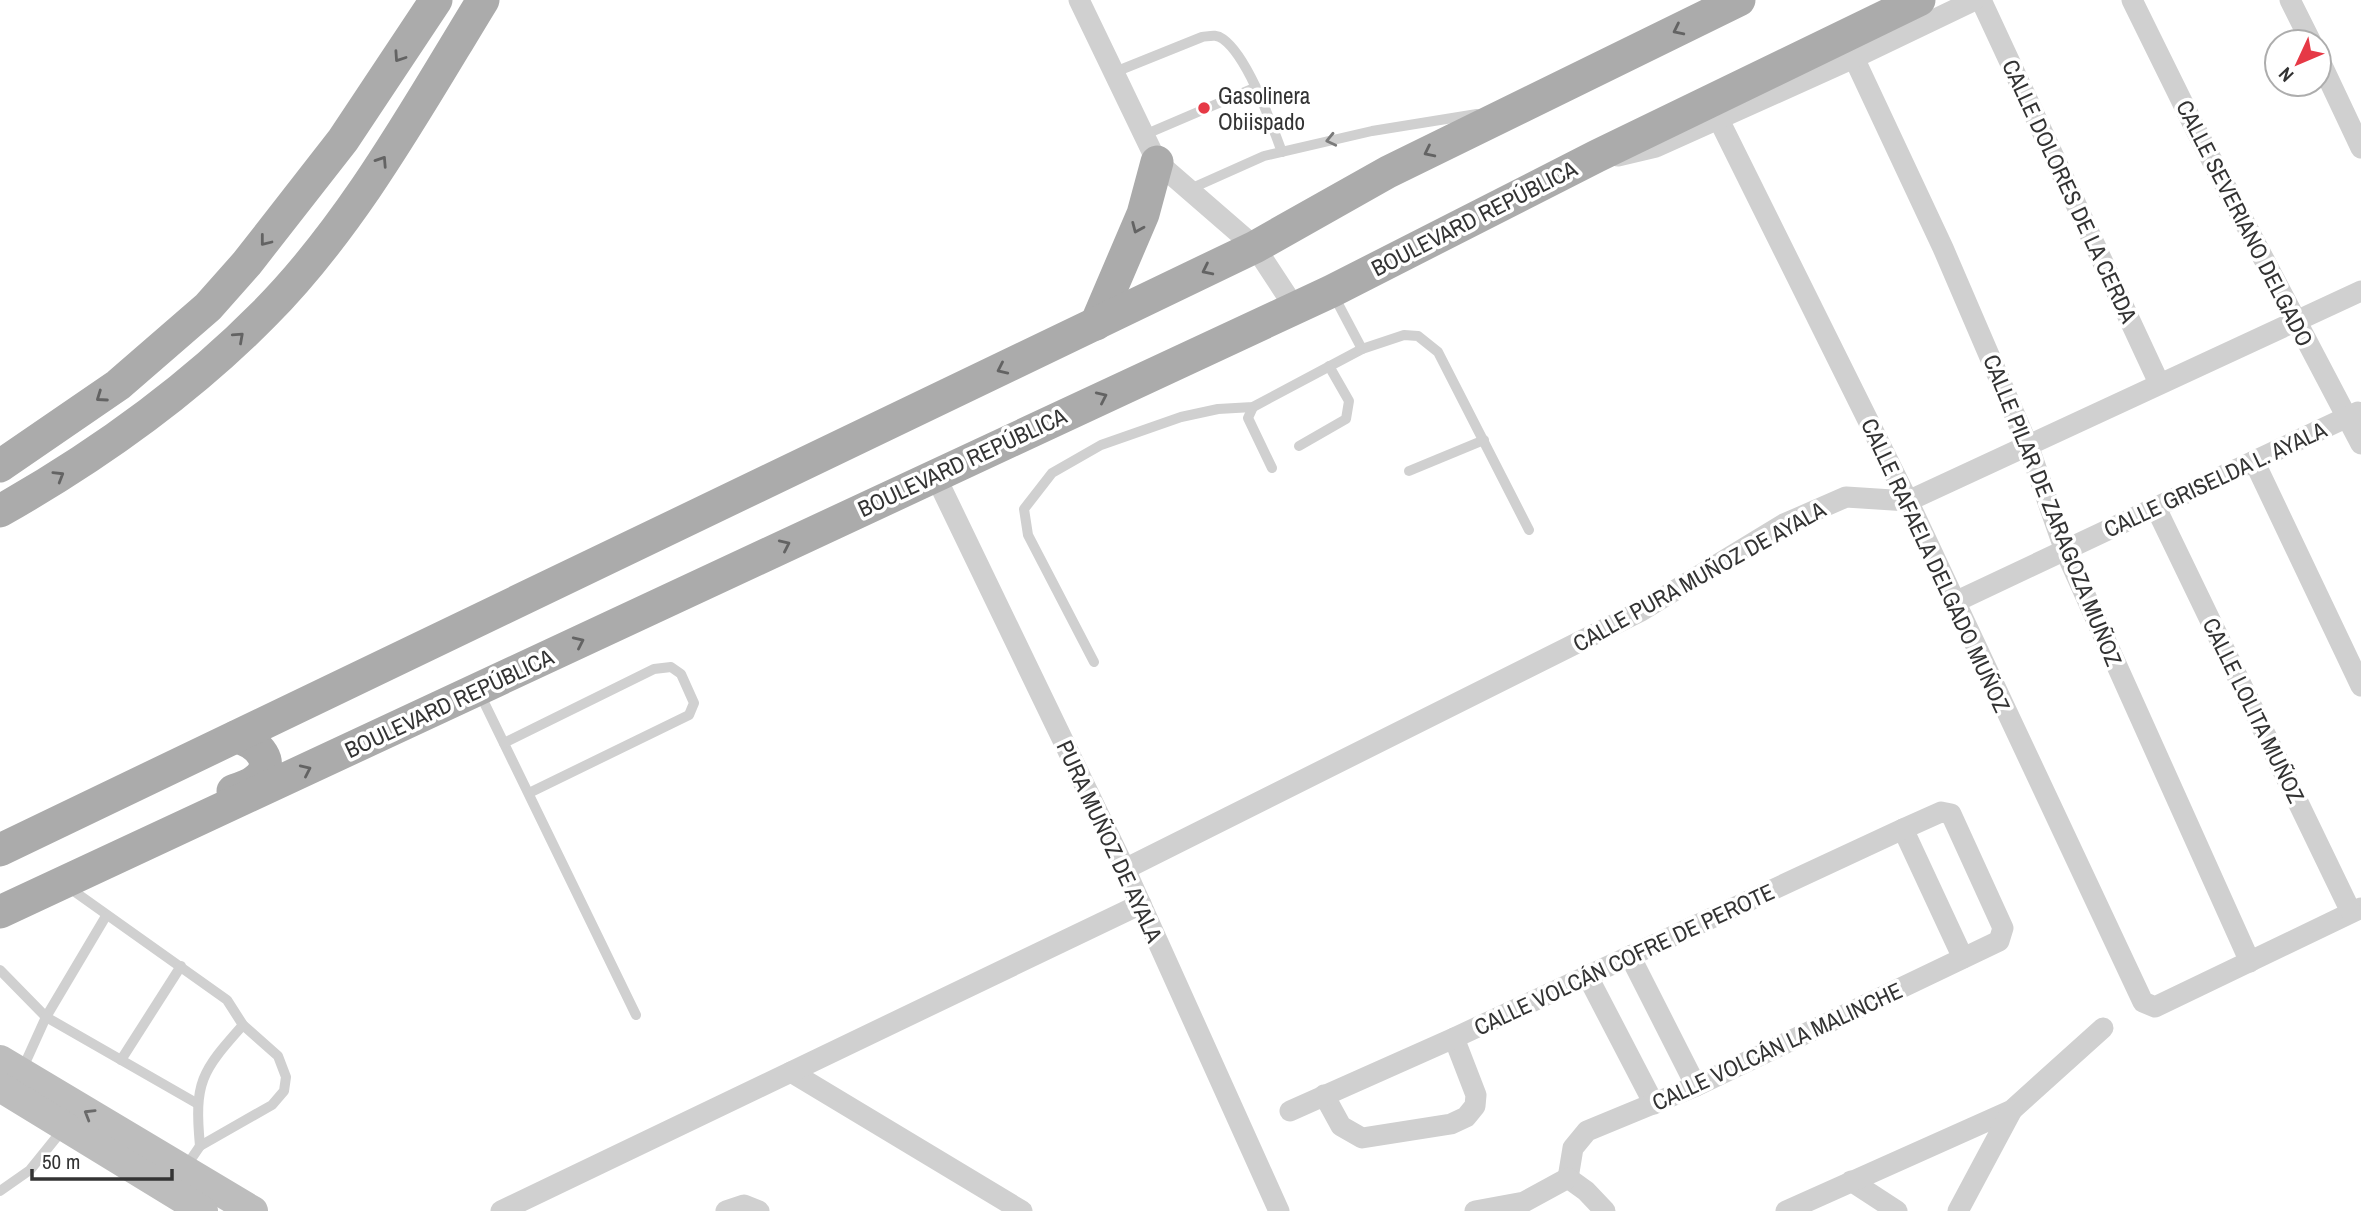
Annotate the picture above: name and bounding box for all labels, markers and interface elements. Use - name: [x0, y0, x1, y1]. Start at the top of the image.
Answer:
- one-way arrow: [1673, 22, 1685, 36]
- north arrow: [2263, 28, 2333, 98]
- one-way arrow: [394, 50, 407, 63]
- street label: CALLE DOLORES DE LA CERDA: [1995, 54, 2145, 328]
- text: N: [2273, 62, 2299, 88]
- place label: Gasolinera Obiispado: [1218, 80, 1311, 137]
- street label: CALLE SEVERIANO DELGADO: [2169, 95, 2321, 351]
- marker: Gasolinera Obiispado: [1196, 100, 1212, 116]
- one-way arrow: [1326, 132, 1338, 147]
- one-way arrow: [1424, 143, 1436, 157]
- street label: BOULEVARD REPÚBLICA: [1366, 152, 1583, 283]
- one-way arrow: [373, 156, 386, 169]
- one-way arrow: [1132, 221, 1146, 233]
- one-way arrow: [260, 233, 273, 246]
- one-way arrow: [1202, 262, 1214, 276]
- one-way arrow: [231, 333, 244, 346]
- street label: CALLE PILAR DE ZARAGOZA MUÑOZ: [1976, 350, 2130, 671]
- one-way arrow: [997, 360, 1009, 374]
- one-way arrow: [96, 389, 109, 402]
- one-way arrow: [1095, 391, 1107, 405]
- street label: BOULEVARD REPÚBLICA: [853, 400, 1072, 524]
- street label: CALLE RAFAELA DELGADO MUÑOZ: [1854, 413, 2018, 717]
- street label: CALLE GRISELDA L. AYALA: [2099, 414, 2332, 544]
- one-way arrow: [52, 472, 65, 485]
- street label: CALLE PURA MUÑOZ DE AYALA: [1567, 493, 1831, 659]
- one-way arrow: [778, 540, 790, 554]
- street label: CALLE LOLITA MUÑOZ: [2196, 612, 2312, 808]
- one-way arrow: [572, 637, 584, 651]
- street label: BOULEVARD REPÚBLICA: [340, 641, 559, 765]
- street label: PURA MUÑOZ DE AYALA: [1050, 735, 1171, 947]
- one-way arrow: [299, 764, 312, 778]
- street label: CALLE VOLCÁN COFRE DE PEROTE: [1469, 876, 1779, 1042]
- street label: CALLE VOLCÁN LA MALINCHE: [1647, 974, 1907, 1118]
- one-way arrow: [84, 1109, 96, 1122]
- scale bar: [32, 1138, 172, 1182]
- text: 50 m: [42, 1147, 80, 1176]

